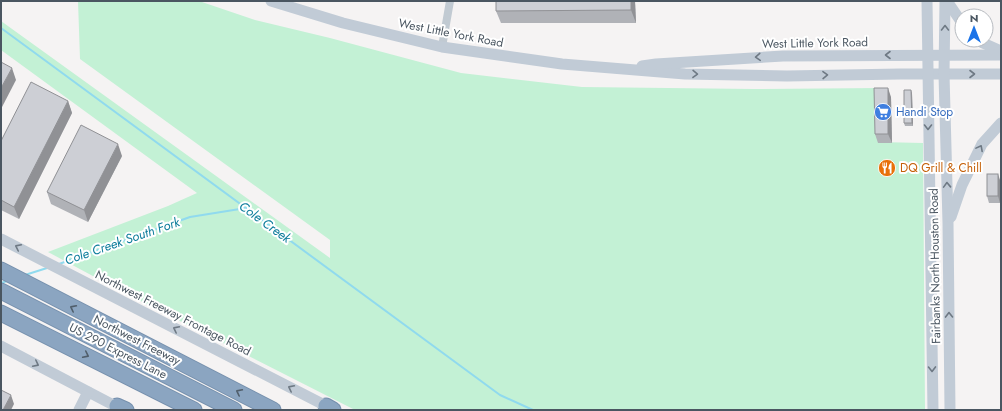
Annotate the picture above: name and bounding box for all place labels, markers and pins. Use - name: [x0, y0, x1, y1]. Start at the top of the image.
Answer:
- supermarket icon: Handi Stop: [873, 102, 893, 122]
- place label: Handi Stop: [896, 103, 953, 121]
- restaurant icon: DQ Grill & Chill: [877, 158, 897, 178]
- place label: DQ Grill & Chill: [900, 159, 982, 177]

